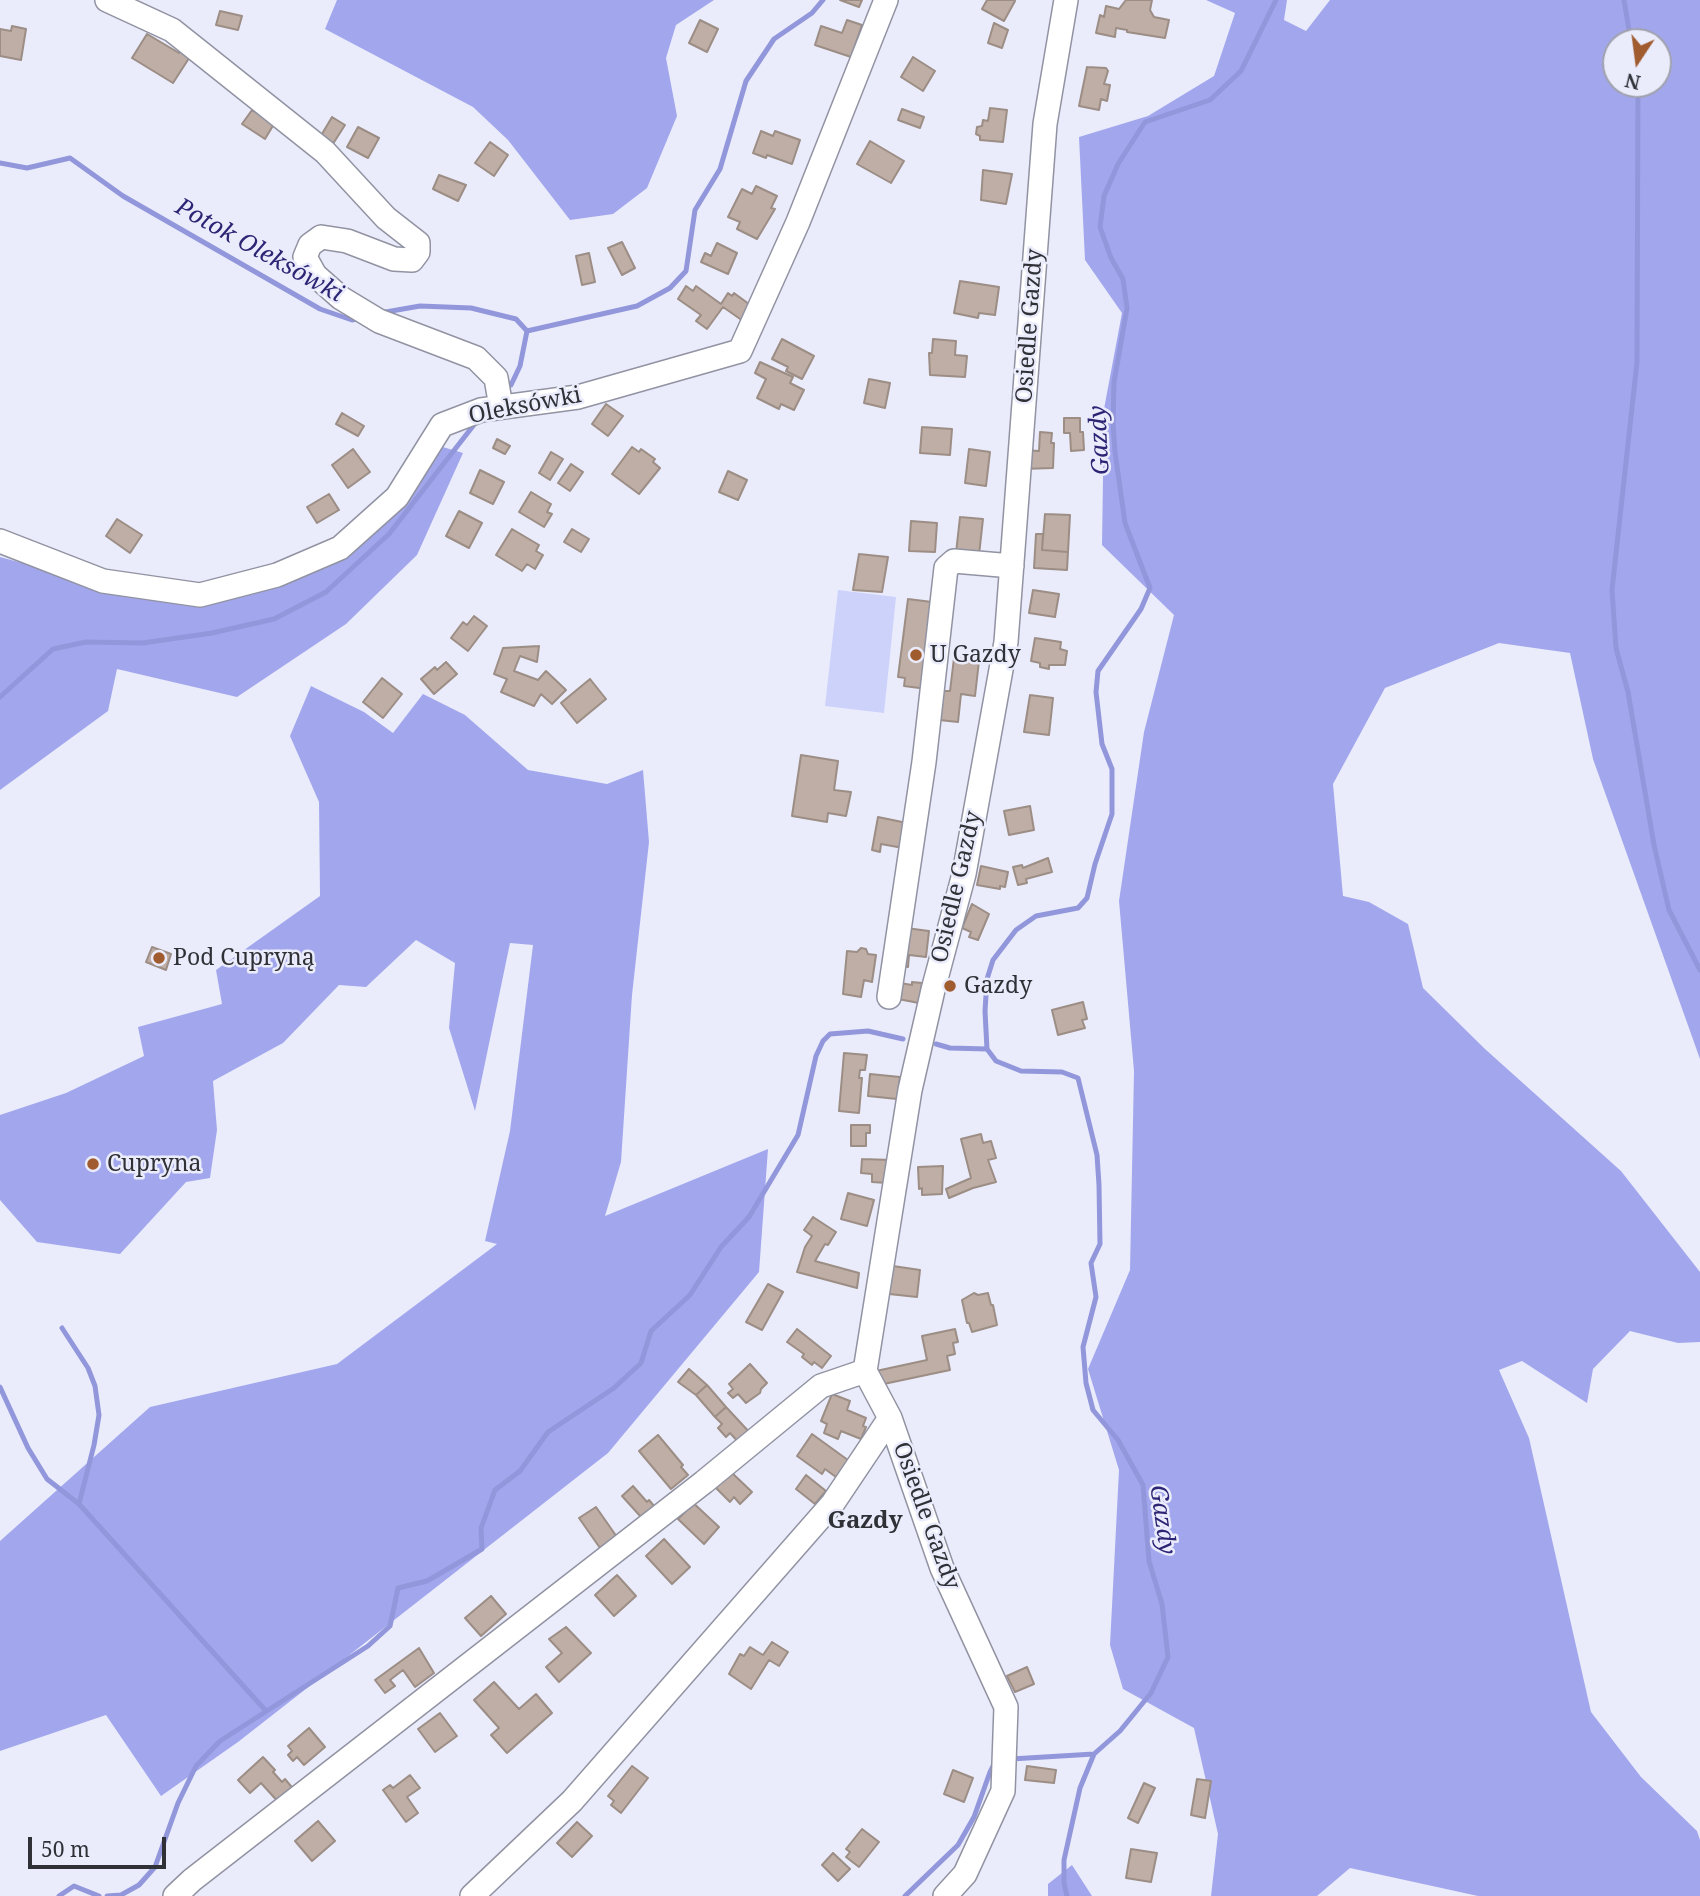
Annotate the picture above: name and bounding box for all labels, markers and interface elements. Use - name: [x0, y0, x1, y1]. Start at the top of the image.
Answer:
- north arrow: [1602, 28, 1672, 98]
- text: N: [1623, 67, 1643, 96]
- water label: Potok Oleksówki: [170, 193, 348, 309]
- street label: Osiedle Gazdy: [1011, 248, 1049, 404]
- street label: Oleksówki: [466, 382, 584, 430]
- water label: Gazdy: [1084, 404, 1116, 476]
- place label: U Gazdy: [930, 641, 1021, 669]
- marker: U Gazdy: [908, 647, 924, 663]
- street label: Osiedle Gazdy: [926, 808, 988, 966]
- place label: Pod Cupryną: [173, 944, 315, 972]
- marker: Pod Cupryną: [151, 950, 167, 966]
- place label: Gazdy: [964, 972, 1032, 1000]
- marker: Gazdy: [942, 978, 958, 994]
- place label: Cupryna: [107, 1150, 201, 1178]
- marker: Cupryna: [85, 1156, 101, 1172]
- street label: Osiedle Gazdy: [887, 1439, 965, 1593]
- water label: Gazdy: [1143, 1483, 1181, 1557]
- district label: Gazdy: [827, 1507, 903, 1535]
- scale bar: [32, 1822, 170, 1866]
- text: 50 m: [41, 1835, 90, 1863]

